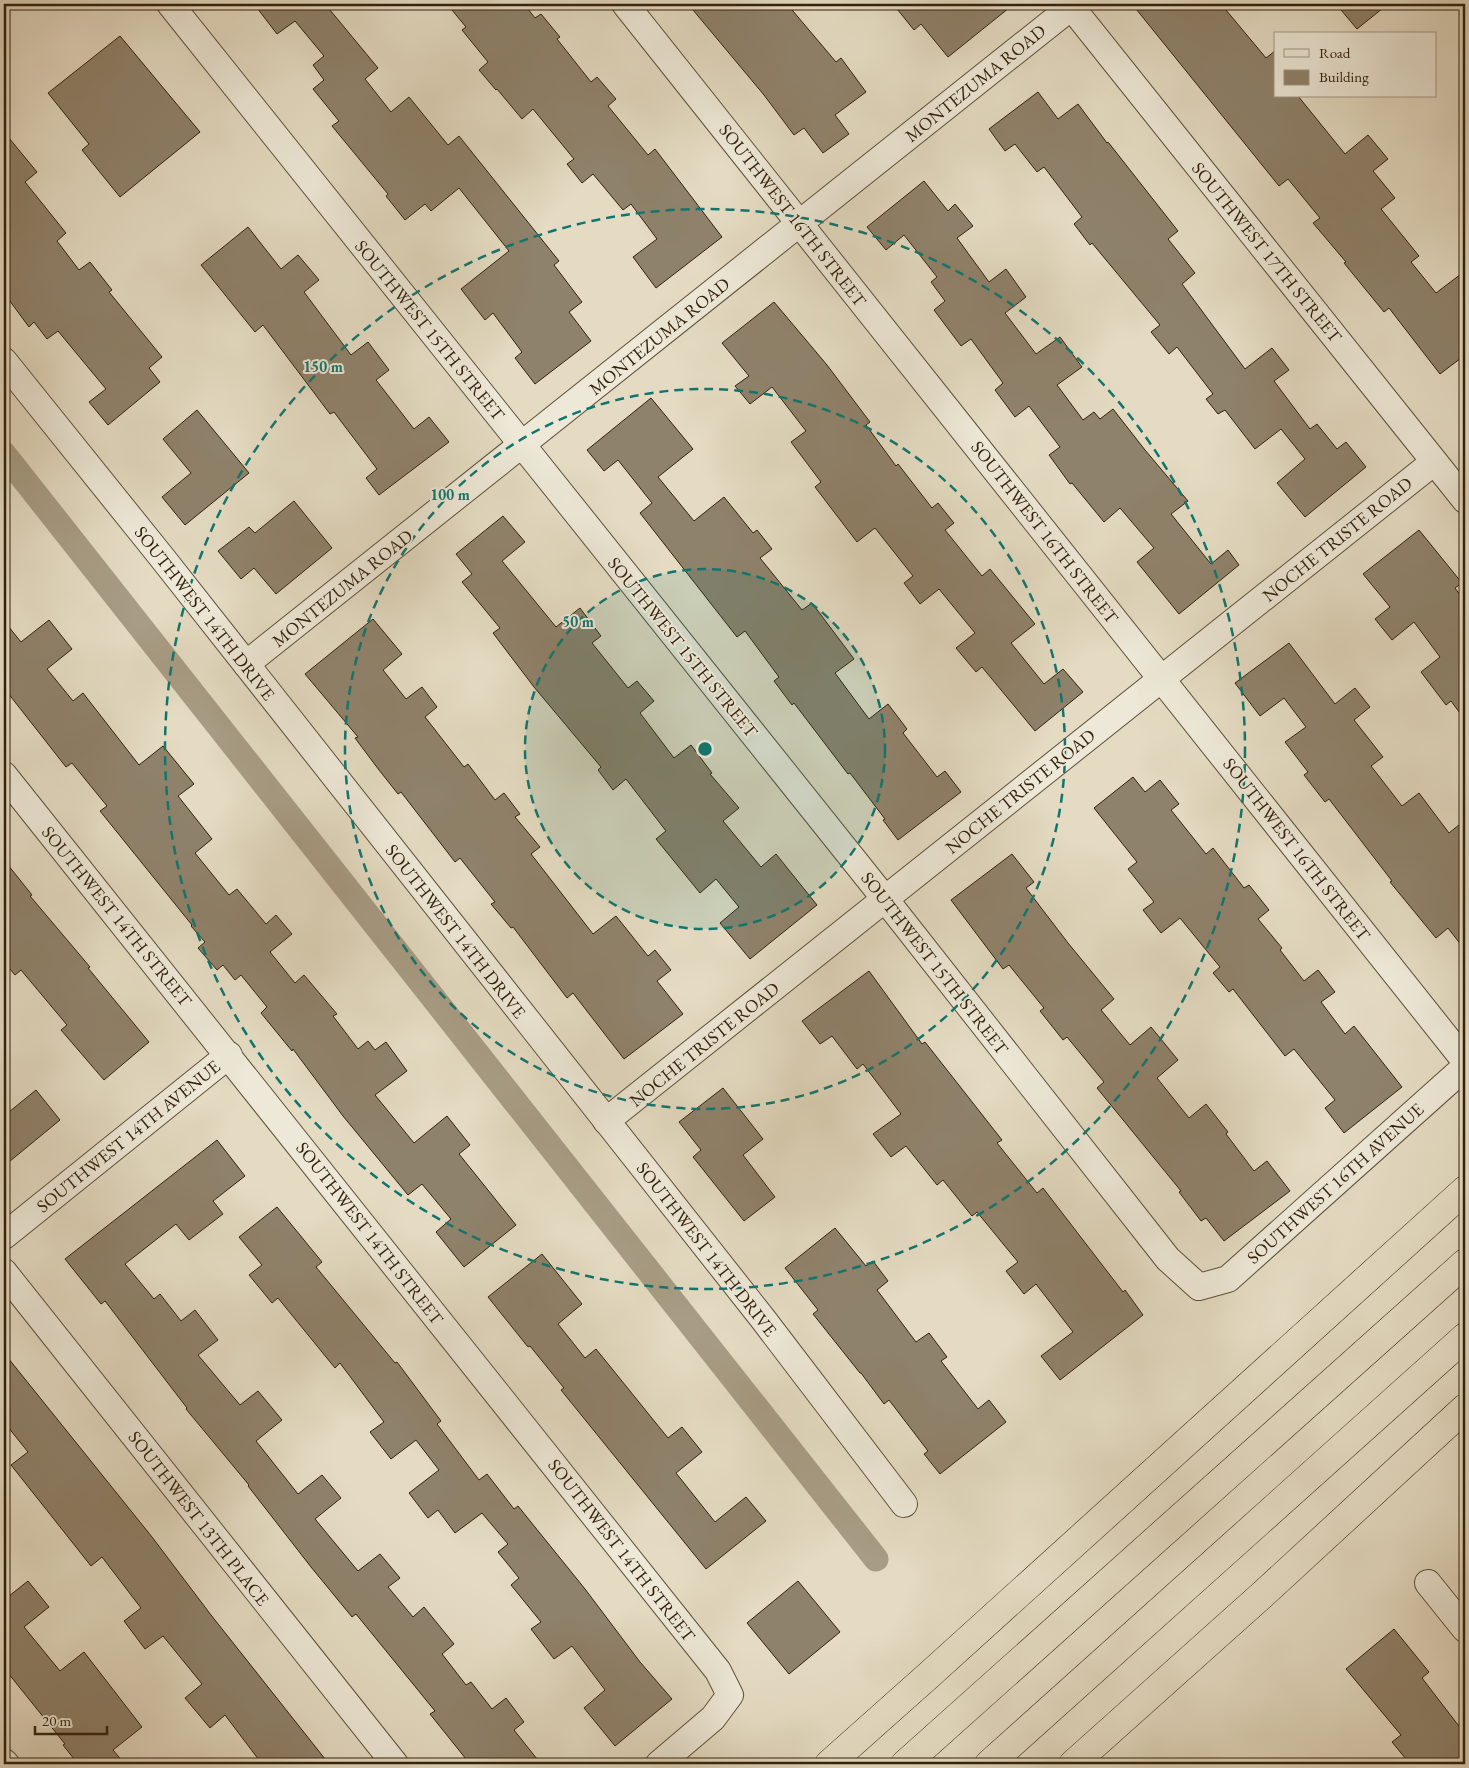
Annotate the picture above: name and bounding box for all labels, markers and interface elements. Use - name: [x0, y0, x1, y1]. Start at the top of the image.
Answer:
- street label: MONTEZUMA ROAD: [900, 19, 1050, 147]
- legend: [1274, 32, 1436, 98]
- text: Road: [1319, 43, 1351, 62]
- text: Building: [1319, 67, 1369, 86]
- street label: SOUTHWEST 16TH STREET: [714, 119, 872, 312]
- street label: SOUTHWEST 17TH STREET: [1187, 157, 1348, 348]
- street label: SOUTHWEST 15TH STREET: [350, 235, 511, 426]
- street label: MONTEZUMA ROAD: [584, 272, 734, 400]
- text: 150 m: [303, 357, 343, 376]
- street label: SOUTHWEST 16TH STREET: [966, 436, 1124, 629]
- street label: NOCHE TRISTE ROAD: [1257, 471, 1417, 607]
- text: 100 m: [430, 485, 470, 504]
- street label: SOUTHWEST 14TH DRIVE: [130, 521, 280, 705]
- street label: MONTEZUMA ROAD: [267, 524, 417, 652]
- street label: SOUTHWEST 15TH STREET: [603, 552, 764, 743]
- text: 50 m: [562, 612, 594, 631]
- street label: NOCHE TRISTE ROAD: [940, 723, 1100, 859]
- centre of rings: [696, 740, 714, 758]
- street label: SOUTHWEST 16TH STREET: [1218, 753, 1376, 946]
- street label: SOUTHWEST 14TH STREET: [37, 821, 198, 1012]
- street label: SOUTHWEST 14TH DRIVE: [381, 839, 531, 1023]
- street label: SOUTHWEST 15TH STREET: [856, 867, 1014, 1060]
- street label: NOCHE TRISTE ROAD: [624, 976, 784, 1112]
- street label: SOUTHWEST 14TH AVENUE: [31, 1055, 225, 1217]
- street label: SOUTHWEST 16TH AVENUE: [1242, 1097, 1428, 1269]
- street label: SOUTHWEST 14TH STREET: [291, 1137, 449, 1330]
- street label: SOUTHWEST 14TH DRIVE: [632, 1157, 782, 1341]
- street label: SOUTHWEST 13TH PLACE: [124, 1426, 274, 1610]
- street label: SOUTHWEST 14TH STREET: [543, 1454, 701, 1647]
- scale bar: [35, 1703, 108, 1735]
- text: 20 m: [42, 1711, 71, 1730]

